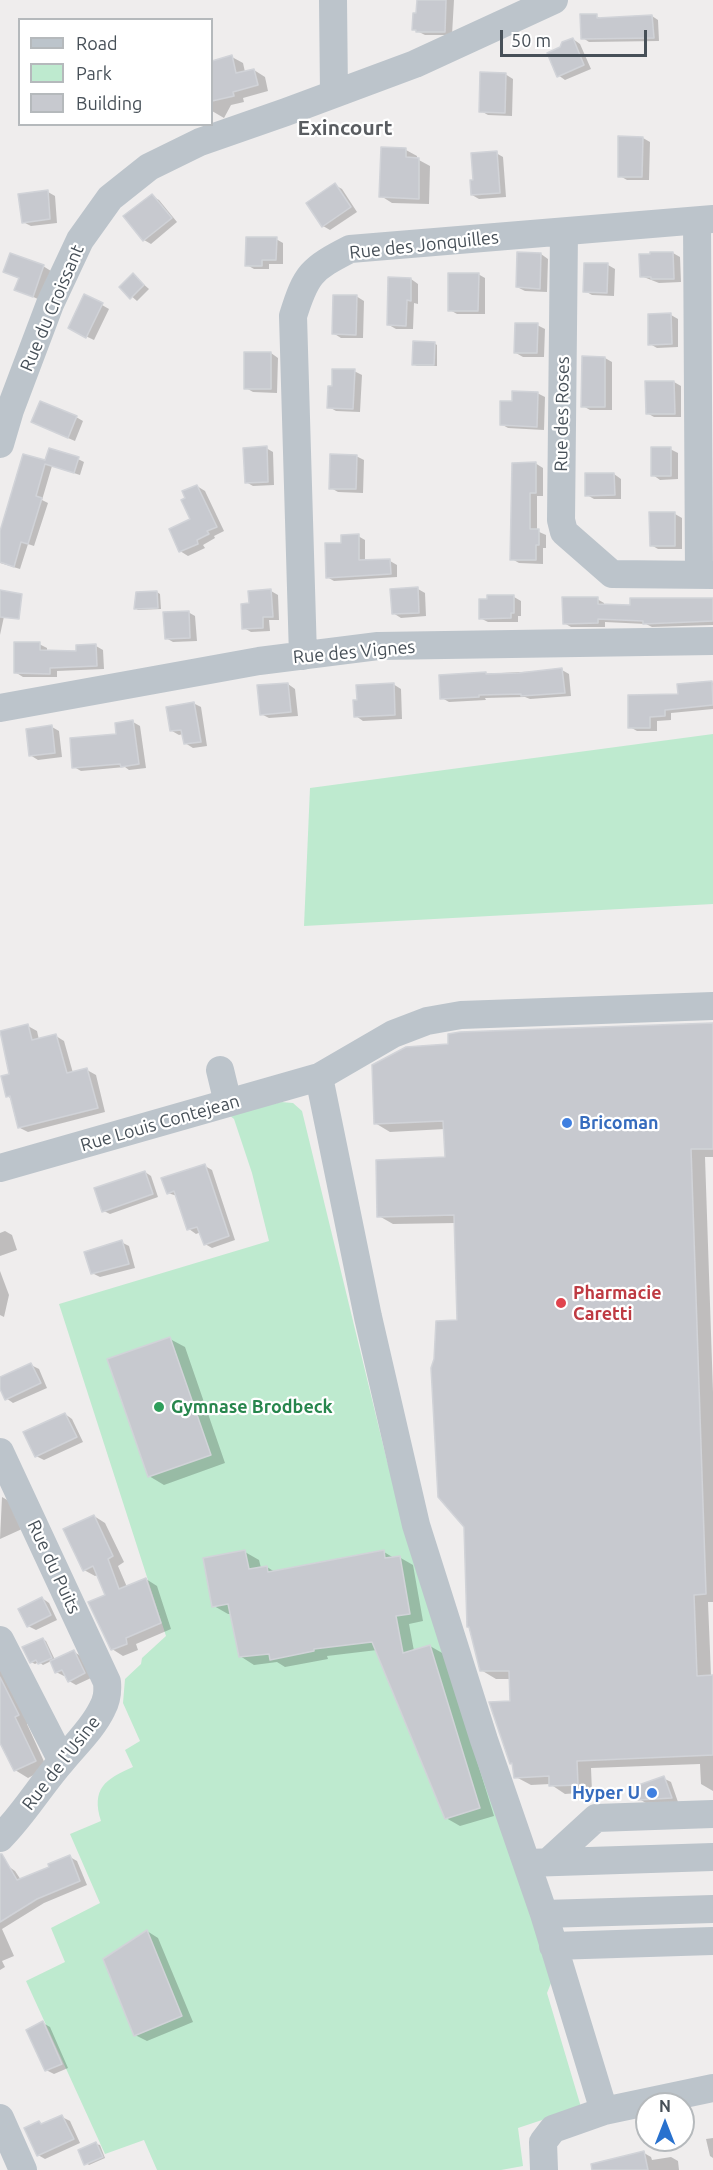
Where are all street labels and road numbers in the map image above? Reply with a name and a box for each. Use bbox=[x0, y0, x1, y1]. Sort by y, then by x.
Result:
street label: Rue des Jonquilles bbox=[348, 226, 500, 264]
street label: Rue du Croissant bbox=[16, 241, 88, 375]
street label: Rue des Roses bbox=[550, 356, 574, 472]
street label: Rue des Vignes bbox=[292, 636, 416, 668]
street label: Rue Louis Contejean bbox=[78, 1090, 242, 1156]
street label: Rue du Puits bbox=[23, 1517, 85, 1617]
street label: Rue de l'Usine bbox=[17, 1711, 105, 1815]

